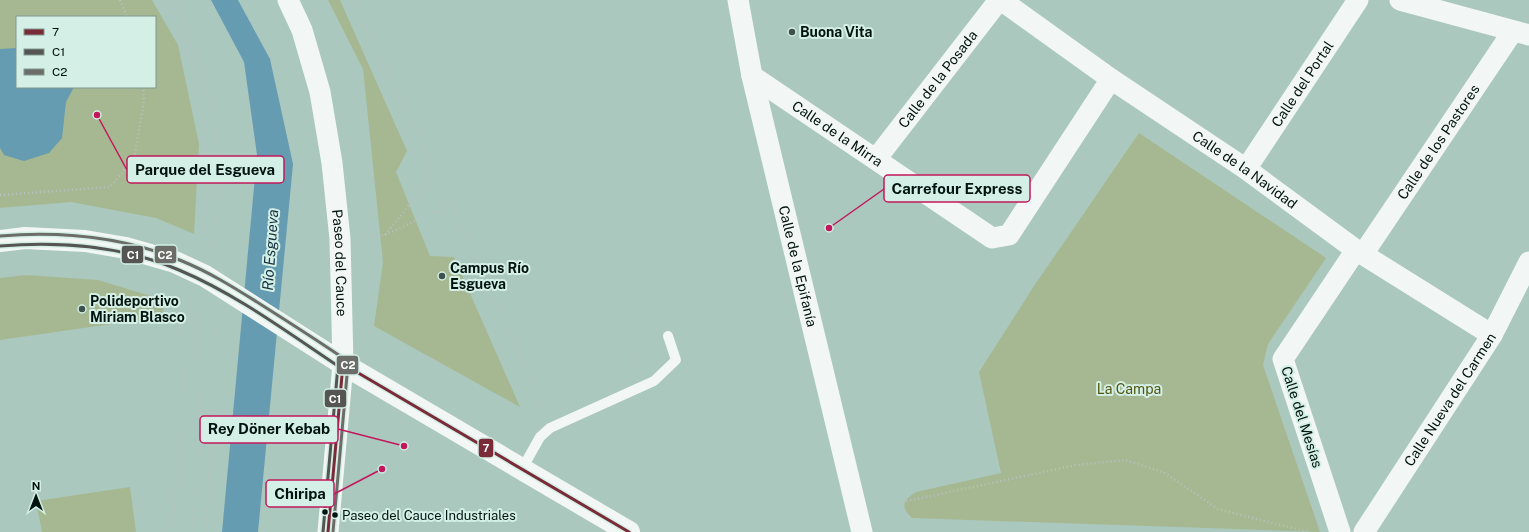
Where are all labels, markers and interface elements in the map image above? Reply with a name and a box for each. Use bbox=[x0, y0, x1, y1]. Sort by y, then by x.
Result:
legend bbox=[16, 16, 156, 88]
place label: Buona Vita bbox=[800, 24, 872, 40]
text: 7 bbox=[52, 25, 59, 39]
marker: Buona Vita bbox=[787, 27, 797, 37]
street label: Calle de la Posada bbox=[895, 27, 980, 131]
street label: Calle del Portal bbox=[1268, 38, 1337, 130]
text: C1 bbox=[52, 45, 65, 59]
text: C2 bbox=[52, 65, 67, 79]
street label: Calle de los Pastores bbox=[1394, 81, 1483, 202]
street label: Calle de la Mirra bbox=[789, 97, 886, 170]
street label: Calle de la Navidad bbox=[1189, 127, 1300, 212]
callout: Parque del Esgueva bbox=[127, 156, 284, 183]
text: Parque del Esgueva bbox=[135, 161, 275, 178]
callout: Carrefour Express bbox=[884, 175, 1030, 202]
text: Carrefour Express bbox=[892, 180, 1022, 197]
street label: Calle de la Epifanía bbox=[776, 204, 820, 328]
water label: Río Esgueva bbox=[259, 209, 281, 291]
street label: Paseo del Cauce bbox=[329, 209, 350, 317]
line badge: C1 bbox=[121, 245, 144, 264]
line badge: C2 bbox=[154, 245, 177, 264]
text: C1 bbox=[127, 249, 139, 261]
text: C2 bbox=[158, 249, 172, 261]
place label: Campus Río Esgueva bbox=[450, 260, 529, 292]
marker: Campus Río Esgueva bbox=[437, 271, 447, 281]
place label: Polideportivo Miriam Blasco bbox=[90, 293, 185, 325]
marker: Polideportivo Miriam Blasco bbox=[77, 304, 87, 314]
street label: Calle Nueva del Carmen bbox=[1401, 330, 1499, 469]
line badge: C2 bbox=[336, 355, 359, 375]
text: C2 bbox=[341, 359, 355, 371]
street label: Calle del Mesías bbox=[1278, 364, 1326, 470]
park label: La Campa bbox=[1097, 381, 1161, 397]
line badge: C1 bbox=[324, 389, 347, 408]
text: C1 bbox=[329, 393, 341, 405]
callout: Rey Döner Kebab bbox=[200, 416, 338, 443]
text: Rey Döner Kebab bbox=[208, 420, 330, 437]
line badge: 7 bbox=[478, 438, 494, 458]
text: 7 bbox=[483, 442, 490, 454]
north arrow bbox=[16, 476, 56, 516]
text: N bbox=[32, 480, 40, 492]
callout: Chiripa bbox=[266, 480, 334, 507]
text: Chiripa bbox=[274, 485, 326, 502]
unlabelled marker bbox=[320, 507, 330, 517]
place label: Paseo del Cauce Industriales bbox=[342, 508, 516, 523]
marker: Paseo del Cauce Industriales bbox=[330, 510, 340, 520]

